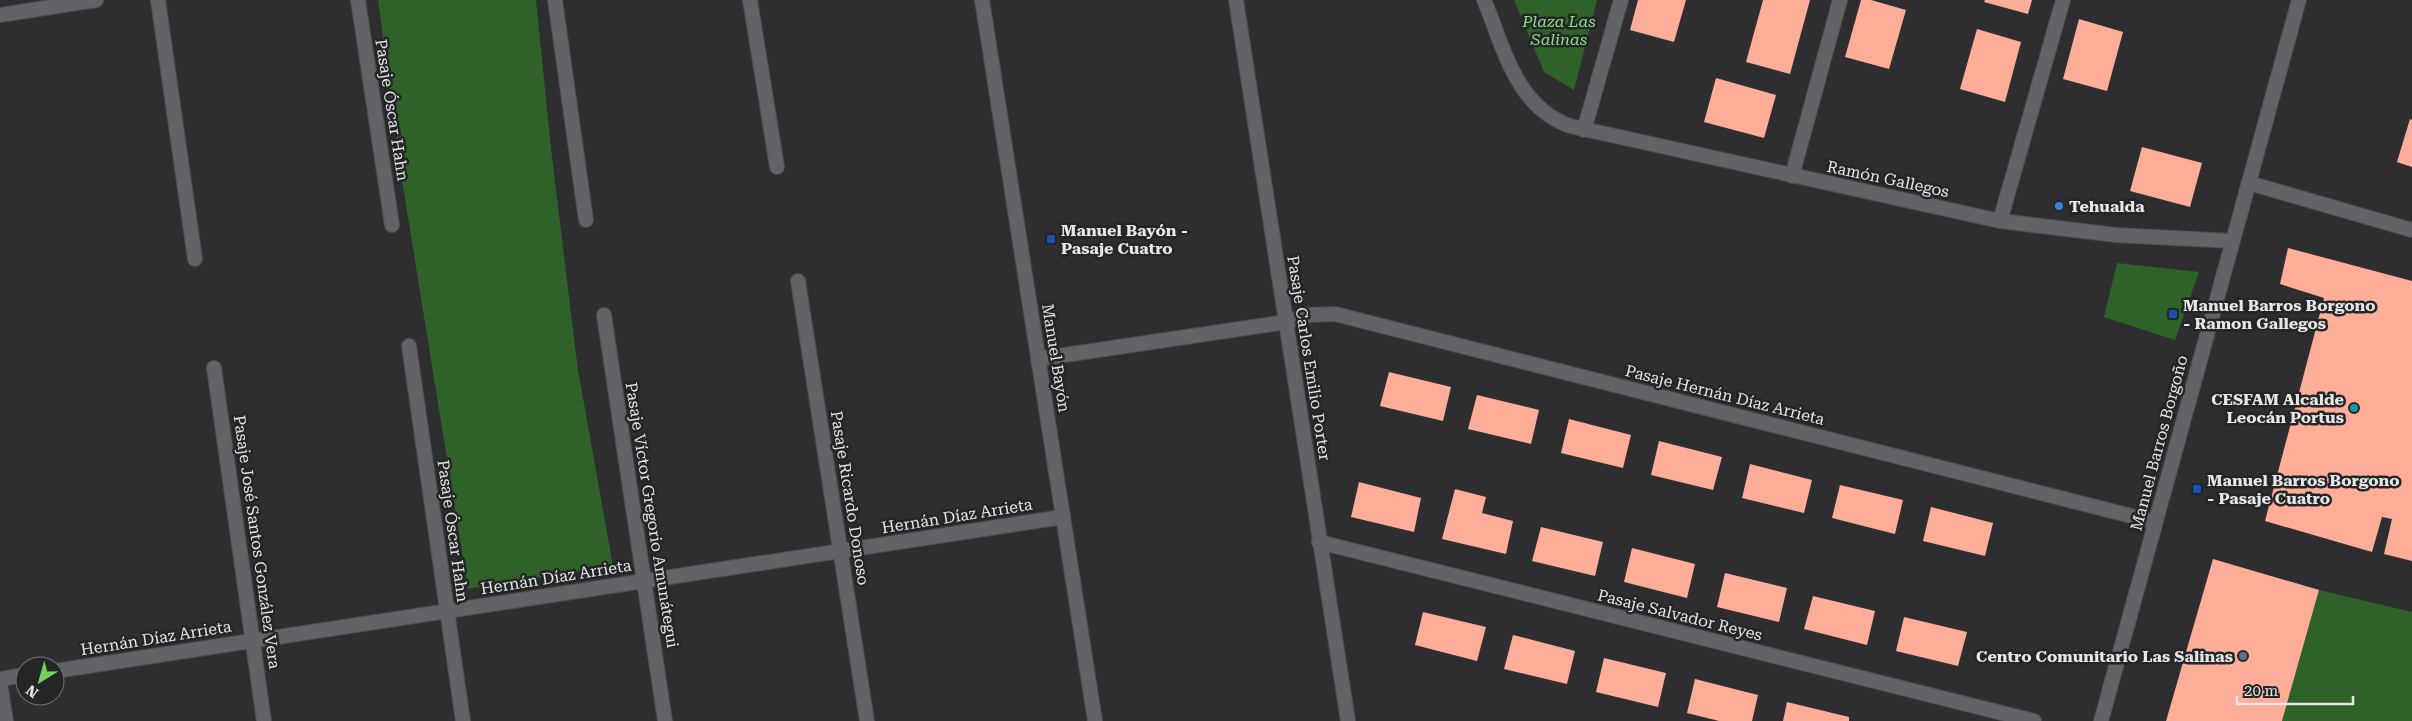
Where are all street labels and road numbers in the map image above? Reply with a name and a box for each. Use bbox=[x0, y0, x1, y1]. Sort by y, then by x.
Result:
street label: Pasaje Óscar Hahn bbox=[371, 38, 413, 182]
street label: Ramón Gallegos bbox=[1825, 157, 1951, 201]
street label: Pasaje Carlos Emilio Porter bbox=[1283, 254, 1335, 462]
street label: Manuel Bayón bbox=[1038, 302, 1074, 414]
street label: Manuel Barros Borgoño bbox=[2126, 353, 2192, 533]
street label: Pasaje Hernán Díaz Arrieta bbox=[1623, 361, 1827, 429]
street label: Pasaje Víctor Gregorio Amunátegui bbox=[622, 381, 682, 649]
street label: Pasaje Ricardo Donoso bbox=[827, 409, 873, 587]
street label: Pasaje José Santos González Vera bbox=[230, 414, 284, 670]
street label: Pasaje Óscar Hahn bbox=[434, 459, 472, 603]
street label: Hernán Díaz Arrieta bbox=[880, 495, 1034, 537]
street label: Hernán Díaz Arrieta bbox=[479, 556, 633, 598]
street label: Pasaje Salvador Reyes bbox=[1596, 585, 1765, 645]
street label: Hernán Díaz Arrieta bbox=[79, 617, 233, 659]

